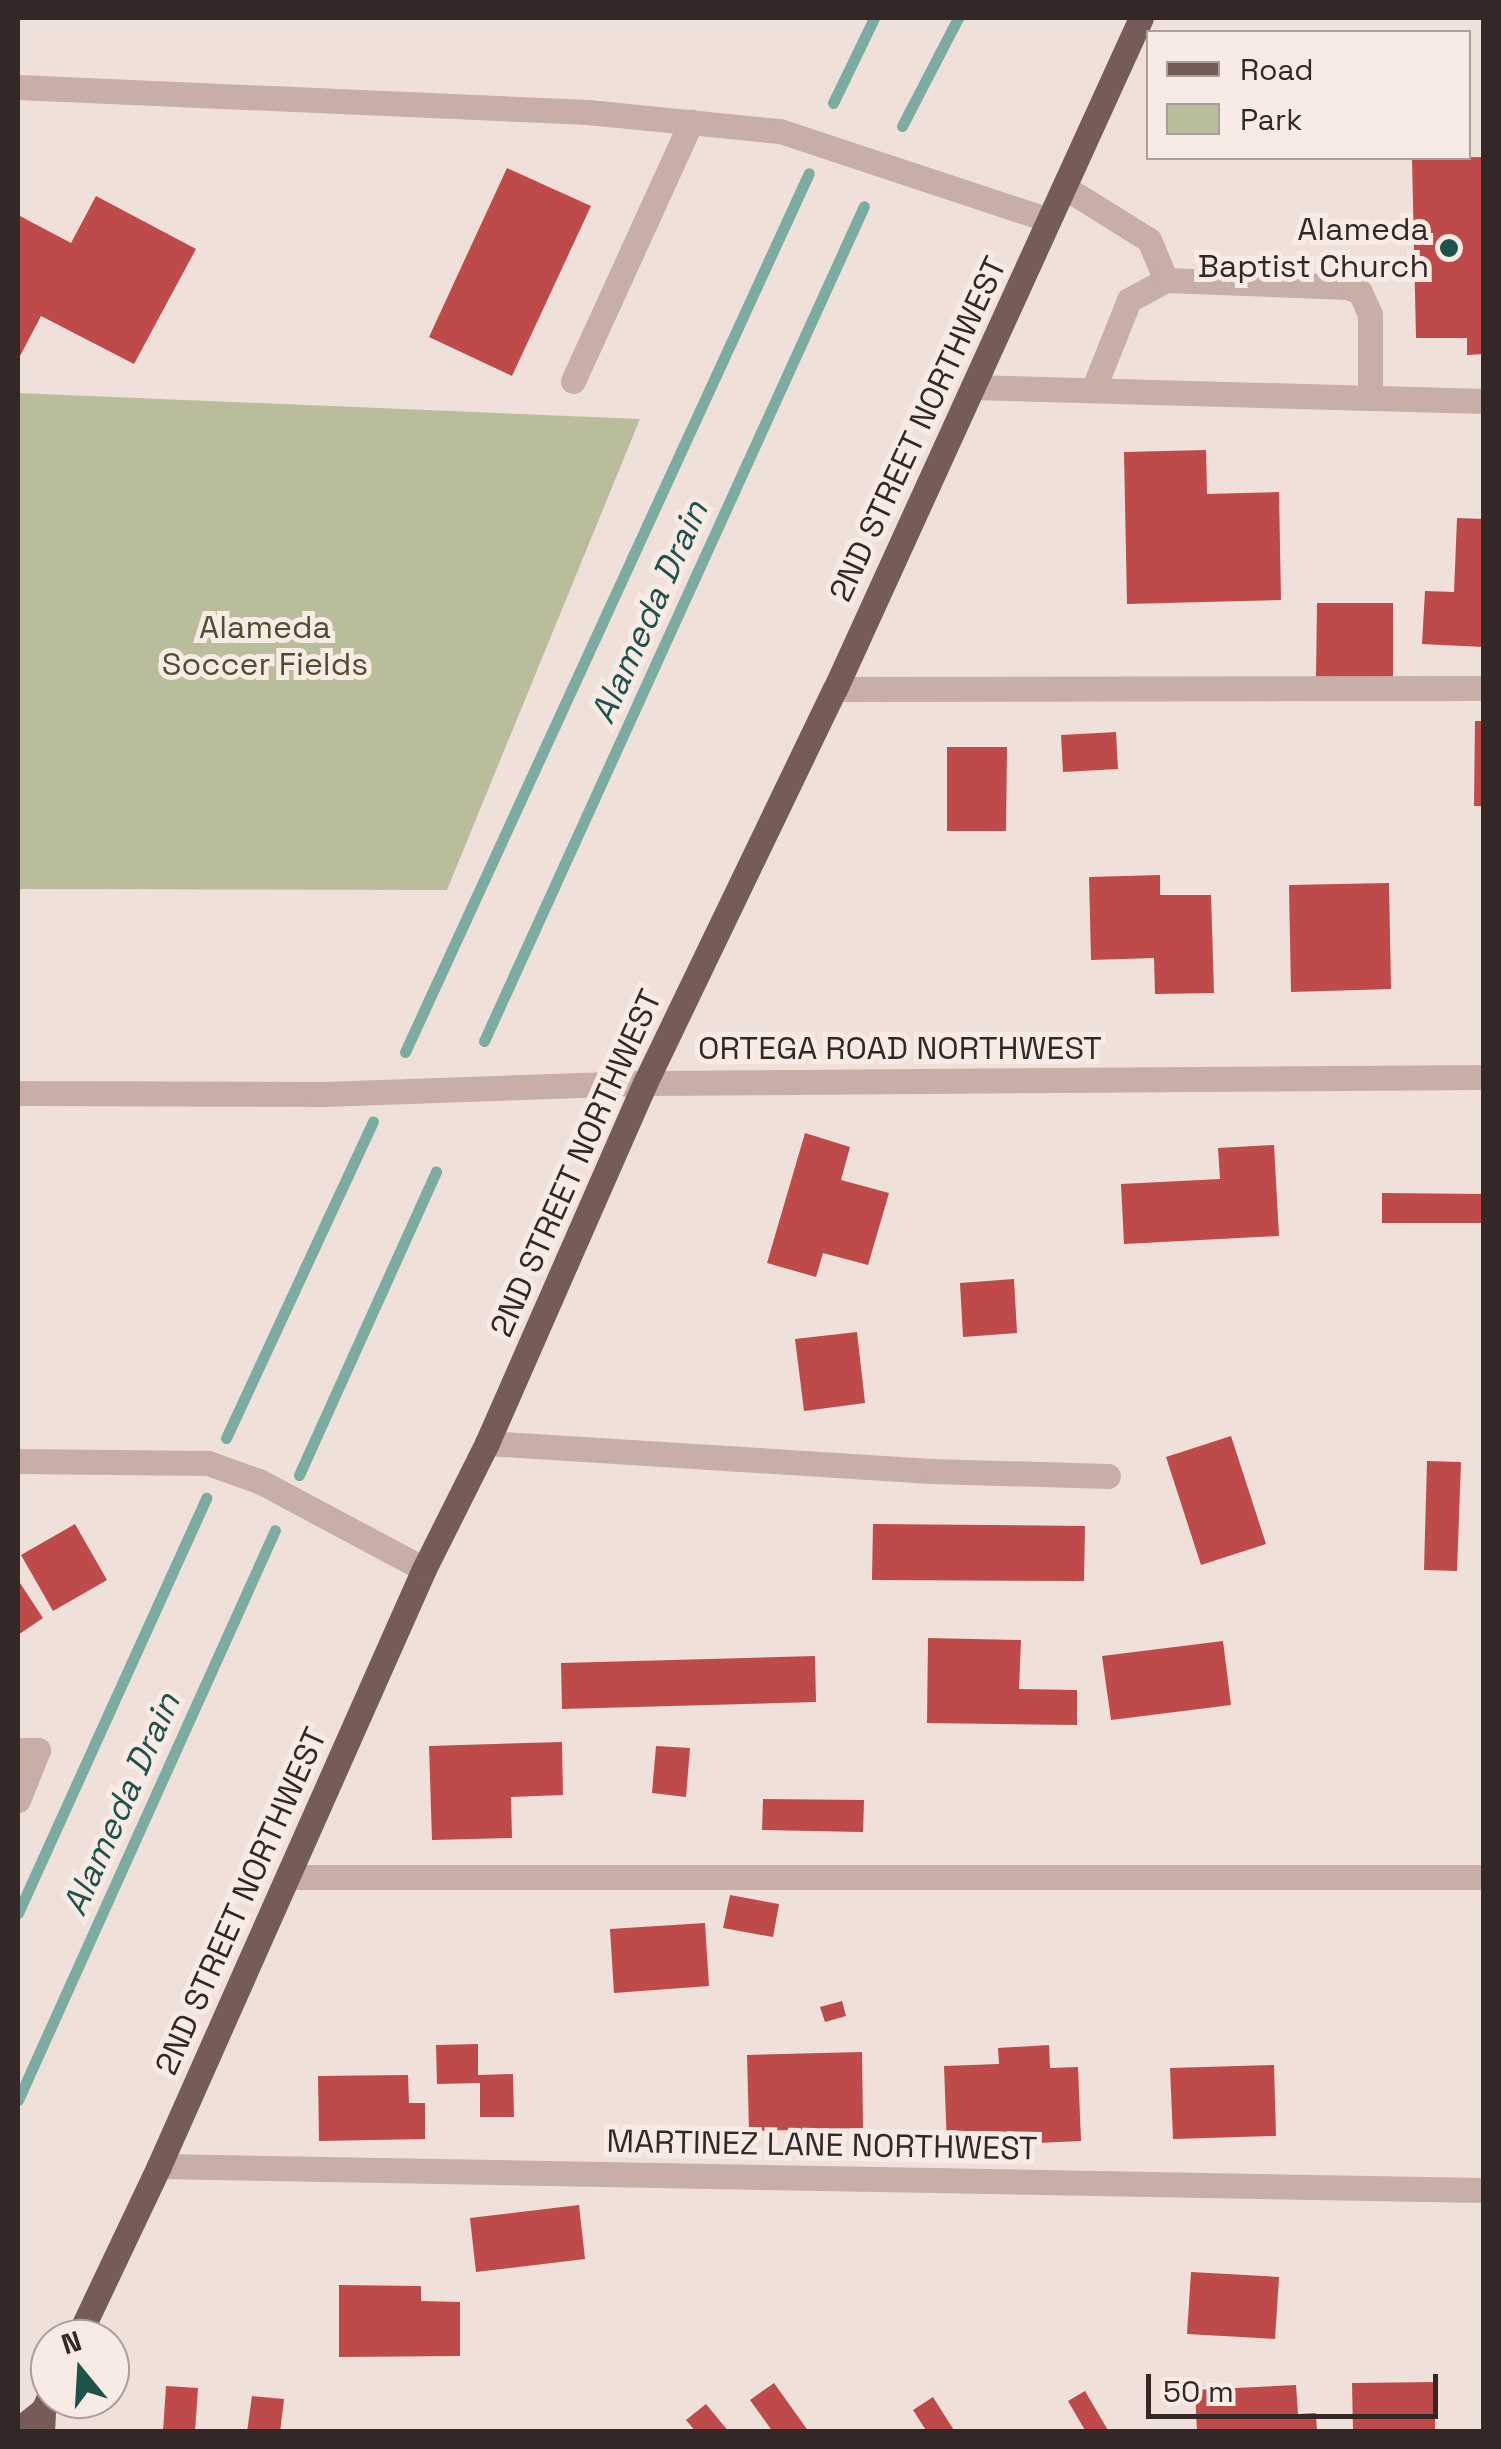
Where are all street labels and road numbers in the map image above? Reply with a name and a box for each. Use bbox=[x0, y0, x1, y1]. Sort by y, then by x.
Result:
street label: 2ND STREET NORTHWEST bbox=[821, 250, 1015, 608]
street label: 2ND STREET NORTHWEST bbox=[482, 983, 670, 1343]
street label: ORTEGA ROAD NORTHWEST bbox=[698, 1029, 1102, 1067]
street label: 2ND STREET NORTHWEST bbox=[147, 1721, 335, 2081]
street label: MARTINEZ LANE NORTHWEST bbox=[606, 2122, 1038, 2168]

